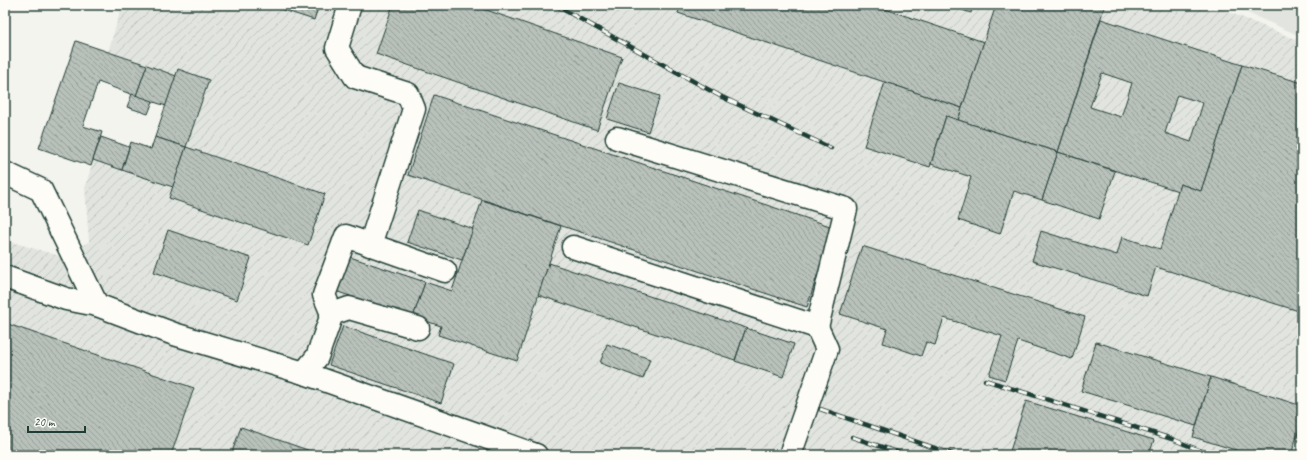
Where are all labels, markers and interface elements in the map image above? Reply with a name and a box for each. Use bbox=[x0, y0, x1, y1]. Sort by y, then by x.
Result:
scale bar bbox=[28, 408, 85, 434]
text: 20 m bbox=[34, 414, 56, 430]

